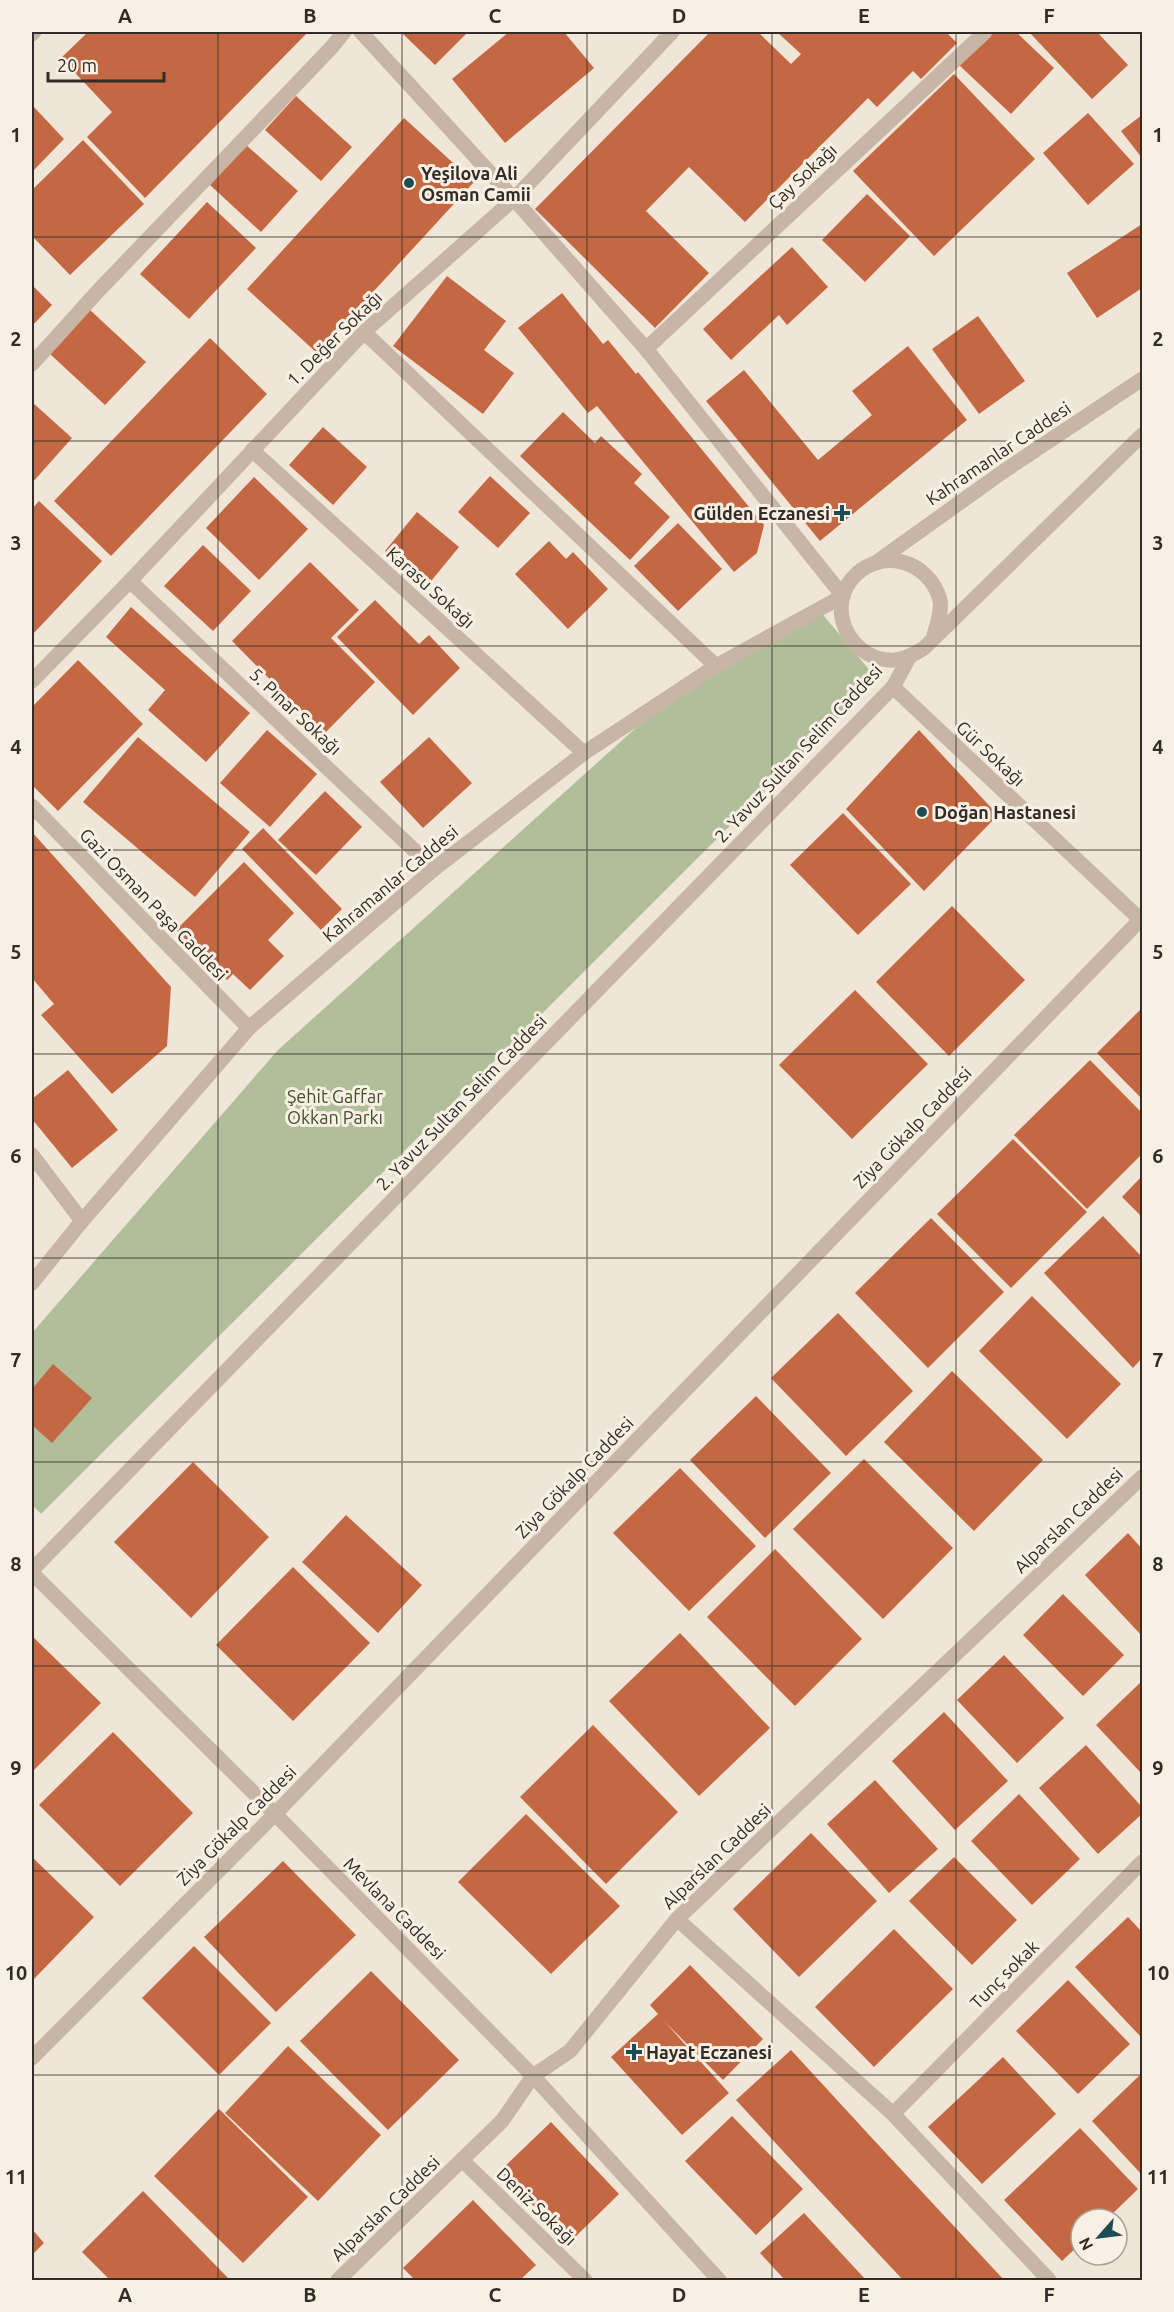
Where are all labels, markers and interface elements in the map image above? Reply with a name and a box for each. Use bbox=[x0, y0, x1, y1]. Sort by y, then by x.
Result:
text: A bbox=[118, 4, 132, 27]
text: B bbox=[303, 4, 317, 27]
text: C bbox=[489, 4, 502, 27]
text: D bbox=[672, 4, 686, 27]
text: E bbox=[858, 4, 870, 27]
text: F bbox=[1043, 4, 1055, 27]
scale bar bbox=[48, 45, 164, 83]
text: 20 m bbox=[57, 55, 97, 75]
text: 1 bbox=[10, 123, 22, 146]
text: 1 bbox=[1152, 123, 1164, 146]
street label: Çay Sokağı bbox=[764, 139, 840, 213]
place label: Yeşilova Ali Osman Camii bbox=[421, 163, 531, 204]
marker: Yeşilova Ali Osman Camii bbox=[402, 176, 416, 190]
street label: 1. Değer Sokağı bbox=[283, 287, 385, 389]
text: 2 bbox=[10, 327, 22, 350]
text: 2 bbox=[1152, 327, 1164, 350]
street label: Kahramanlar Caddesi bbox=[922, 397, 1074, 509]
place label: Gülden Eczanesi bbox=[693, 503, 830, 523]
marker: Gülden Eczanesi bbox=[835, 506, 849, 520]
text: 3 bbox=[10, 531, 22, 554]
text: 3 bbox=[1152, 531, 1164, 554]
street label: Karasu Sokağı bbox=[383, 542, 479, 632]
street label: 2. Yavuz Sultan Selim Caddesi bbox=[710, 660, 886, 846]
street label: 5. Pınar Sokağı bbox=[246, 664, 346, 758]
street label: Gür Sokağı bbox=[953, 716, 1029, 790]
text: 4 bbox=[10, 735, 22, 758]
text: 4 bbox=[1152, 735, 1164, 758]
place label: Doğan Hastanesi bbox=[934, 802, 1076, 822]
marker: Doğan Hastanesi bbox=[915, 805, 929, 819]
street label: Kahramanlar Caddesi bbox=[318, 821, 462, 945]
street label: Gazi Osman Paşa Caddesi bbox=[76, 824, 232, 984]
text: 5 bbox=[10, 940, 22, 963]
text: 5 bbox=[1152, 940, 1164, 963]
street label: 2. Yavuz Sultan Selim Caddesi bbox=[372, 1010, 550, 1194]
street label: Ziya Gökalp Caddesi bbox=[849, 1062, 975, 1192]
park label: Şehit Gaffar Okkan Parkı bbox=[287, 1086, 383, 1127]
text: 6 bbox=[10, 1144, 22, 1167]
text: 6 bbox=[1152, 1144, 1164, 1167]
text: 7 bbox=[10, 1348, 22, 1371]
text: 7 bbox=[1152, 1348, 1164, 1371]
street label: Ziya Gökalp Caddesi bbox=[511, 1412, 637, 1542]
street label: Alparslan Caddesi bbox=[1010, 1463, 1126, 1577]
text: 8 bbox=[10, 1552, 22, 1575]
text: 8 bbox=[1152, 1552, 1164, 1575]
text: 9 bbox=[10, 1756, 22, 1779]
text: 9 bbox=[1152, 1756, 1164, 1779]
street label: Ziya Gökalp Caddesi bbox=[172, 1761, 300, 1889]
street label: Alparslan Caddesi bbox=[658, 1799, 774, 1913]
street label: Mevlana Caddesi bbox=[340, 1853, 450, 1963]
street label: Tunç sokak bbox=[966, 1936, 1042, 2012]
text: 10 bbox=[5, 1961, 27, 1984]
text: 10 bbox=[1147, 1961, 1169, 1984]
place label: Hayat Eczanesi bbox=[646, 2042, 772, 2062]
marker: Hayat Eczanesi bbox=[627, 2045, 641, 2059]
street label: Alparslan Caddesi bbox=[327, 2151, 443, 2265]
street label: Deniz Sokağı bbox=[493, 2163, 581, 2249]
text: 11 bbox=[5, 2165, 27, 2188]
text: 11 bbox=[1147, 2165, 1169, 2188]
north arrow bbox=[1069, 2207, 1129, 2267]
text: N bbox=[1075, 2235, 1097, 2254]
text: A bbox=[118, 2283, 132, 2306]
text: B bbox=[303, 2283, 317, 2306]
text: C bbox=[489, 2283, 502, 2306]
text: D bbox=[672, 2283, 686, 2306]
text: E bbox=[858, 2283, 870, 2306]
text: F bbox=[1043, 2283, 1055, 2306]

